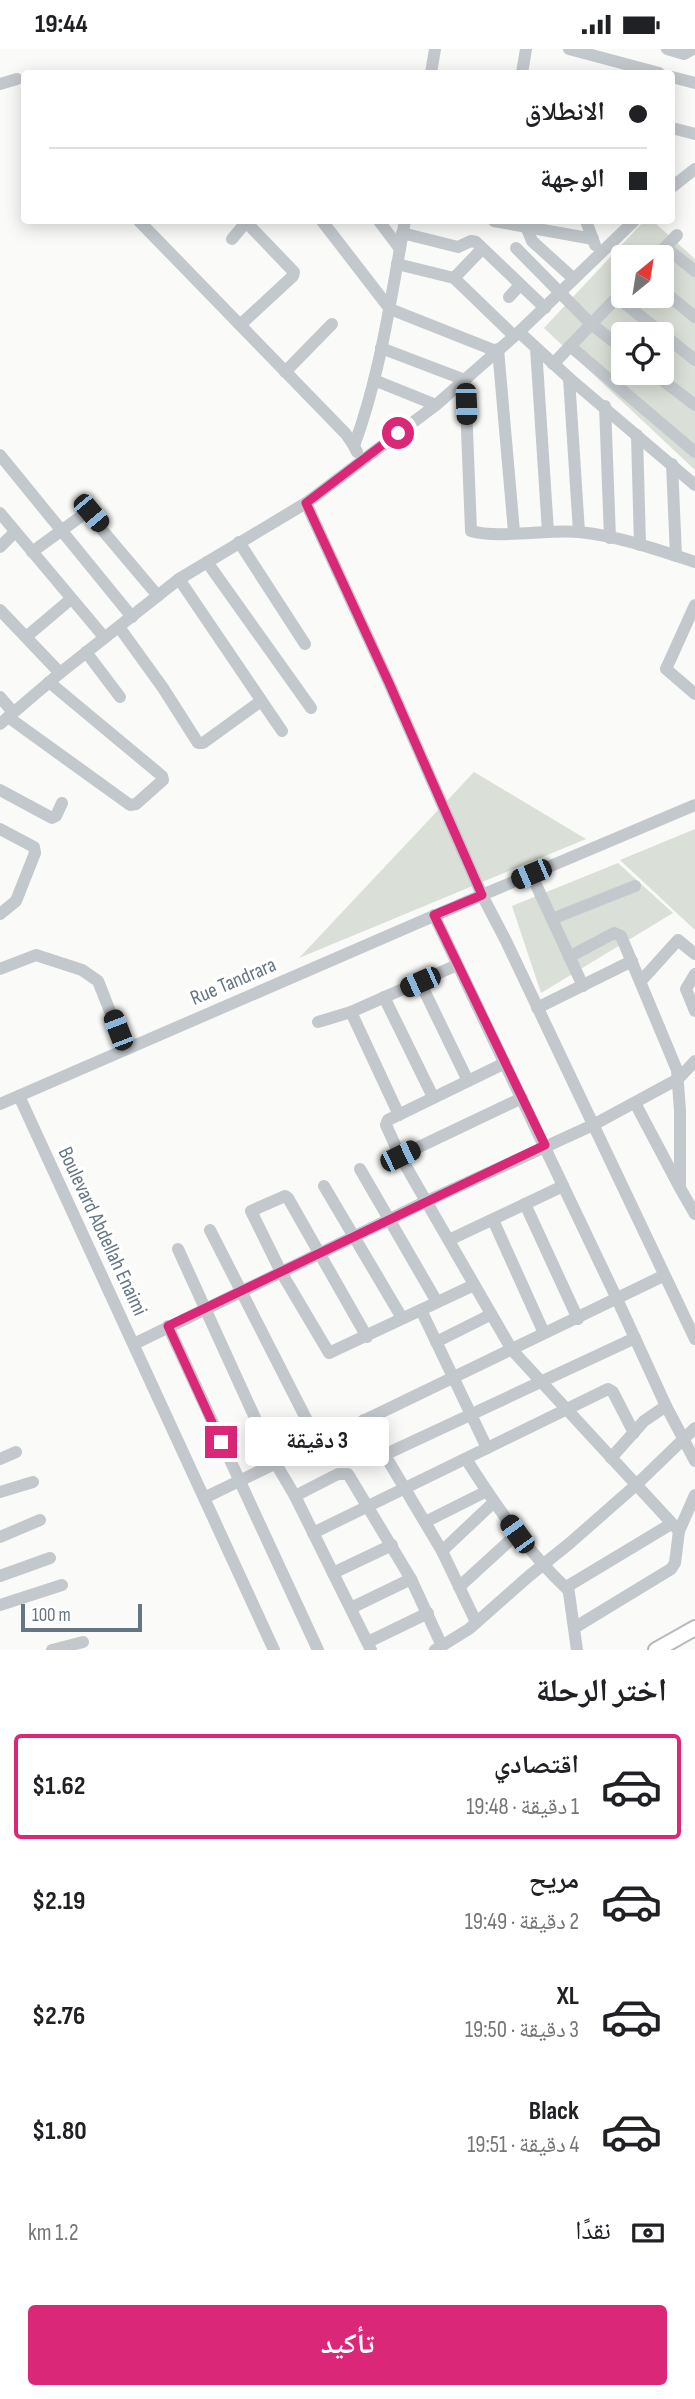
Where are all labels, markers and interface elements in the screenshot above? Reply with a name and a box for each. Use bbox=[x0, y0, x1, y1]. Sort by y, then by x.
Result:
text: 19:44 bbox=[35, 9, 88, 40]
text: الانطلاق bbox=[525, 97, 605, 128]
text: الوجهة bbox=[540, 164, 605, 195]
north arrow bbox=[611, 245, 674, 308]
map controls bbox=[611, 245, 674, 385]
button: locate bbox=[611, 322, 674, 385]
car bbox=[455, 383, 478, 425]
route start bbox=[382, 417, 414, 449]
car bbox=[70, 490, 113, 536]
car bbox=[508, 856, 555, 892]
street label: Rue Tandrara bbox=[187, 952, 280, 1011]
car bbox=[397, 964, 444, 1000]
car bbox=[101, 1007, 136, 1053]
car bbox=[377, 1137, 424, 1175]
street label: Boulevard Abdellah Enaimi bbox=[53, 1143, 153, 1319]
callout: 3 دقيقة bbox=[246, 1417, 389, 1467]
route end bbox=[205, 1426, 237, 1458]
text: 3 دقيقة bbox=[286, 1427, 348, 1455]
car bbox=[497, 1511, 538, 1557]
scale bar bbox=[21, 1601, 142, 1633]
text: 100 m bbox=[32, 1604, 71, 1627]
text: اختر الرحلة bbox=[536, 1672, 667, 1711]
text: اقتصادي bbox=[494, 1750, 579, 1781]
icon: car bbox=[600, 1755, 663, 1818]
text: $1.62 bbox=[32, 1771, 85, 1802]
text: 1 دقيقة · 19:48 bbox=[466, 1793, 579, 1821]
text: مريح bbox=[529, 1865, 579, 1896]
icon: car bbox=[600, 1870, 663, 1933]
text: $2.19 bbox=[32, 1886, 85, 1917]
text: 2 دقيقة · 19:49 bbox=[465, 1908, 579, 1936]
text: XL bbox=[557, 1981, 579, 2012]
icon: car bbox=[600, 1985, 663, 2048]
text: $2.76 bbox=[32, 2001, 85, 2032]
text: 3 دقيقة · 19:50 bbox=[465, 2016, 579, 2044]
text: Black bbox=[529, 2096, 579, 2127]
icon: car bbox=[600, 2100, 663, 2163]
text: $1.80 bbox=[32, 2116, 87, 2147]
text: 4 دقيقة · 19:51 bbox=[467, 2131, 579, 2159]
icon: cash bbox=[629, 2214, 667, 2252]
text: نقدًا bbox=[575, 2216, 611, 2247]
text: 1.2 km bbox=[28, 2219, 79, 2247]
button: تأكيد bbox=[28, 2305, 667, 2385]

